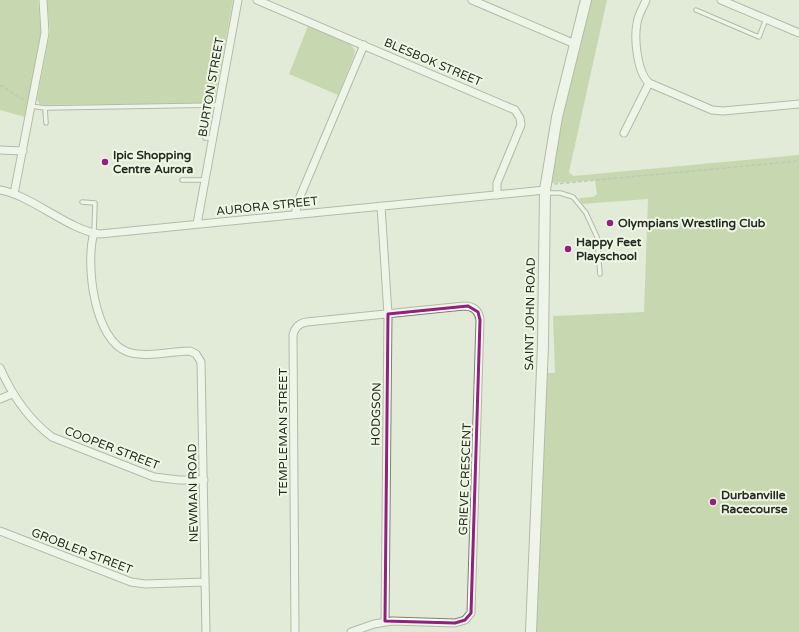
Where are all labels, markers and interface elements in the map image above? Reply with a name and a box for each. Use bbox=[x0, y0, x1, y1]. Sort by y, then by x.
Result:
street label: BURTON STREET bbox=[195, 35, 227, 138]
street label: BLESBOK STREET bbox=[382, 35, 485, 89]
place label: Ipic Shopping Centre Aurora bbox=[113, 148, 193, 176]
marker: Ipic Shopping Centre Aurora bbox=[100, 157, 110, 167]
street label: AURORA STREET bbox=[215, 194, 319, 218]
place label: Olympians Wrestling Club bbox=[618, 216, 766, 231]
marker: Olympians Wrestling Club bbox=[605, 218, 615, 228]
place label: Happy Feet Playschool bbox=[576, 235, 642, 264]
marker: Happy Feet Playschool bbox=[563, 244, 573, 254]
street label: SAINT JOHN ROAD bbox=[522, 257, 538, 371]
street label: TEMPLEMAN STREET bbox=[276, 367, 290, 496]
street label: HODGSON bbox=[368, 382, 384, 446]
street label: GRIEVE CRESCENT bbox=[456, 422, 474, 536]
street label: COOPER STREET bbox=[63, 423, 162, 473]
street label: NEWMAN ROAD bbox=[185, 443, 201, 543]
place label: Durbanville Racecourse bbox=[721, 488, 788, 516]
marker: Durbanville Racecourse bbox=[708, 497, 718, 507]
street label: GROBLER STREET bbox=[29, 525, 135, 577]

